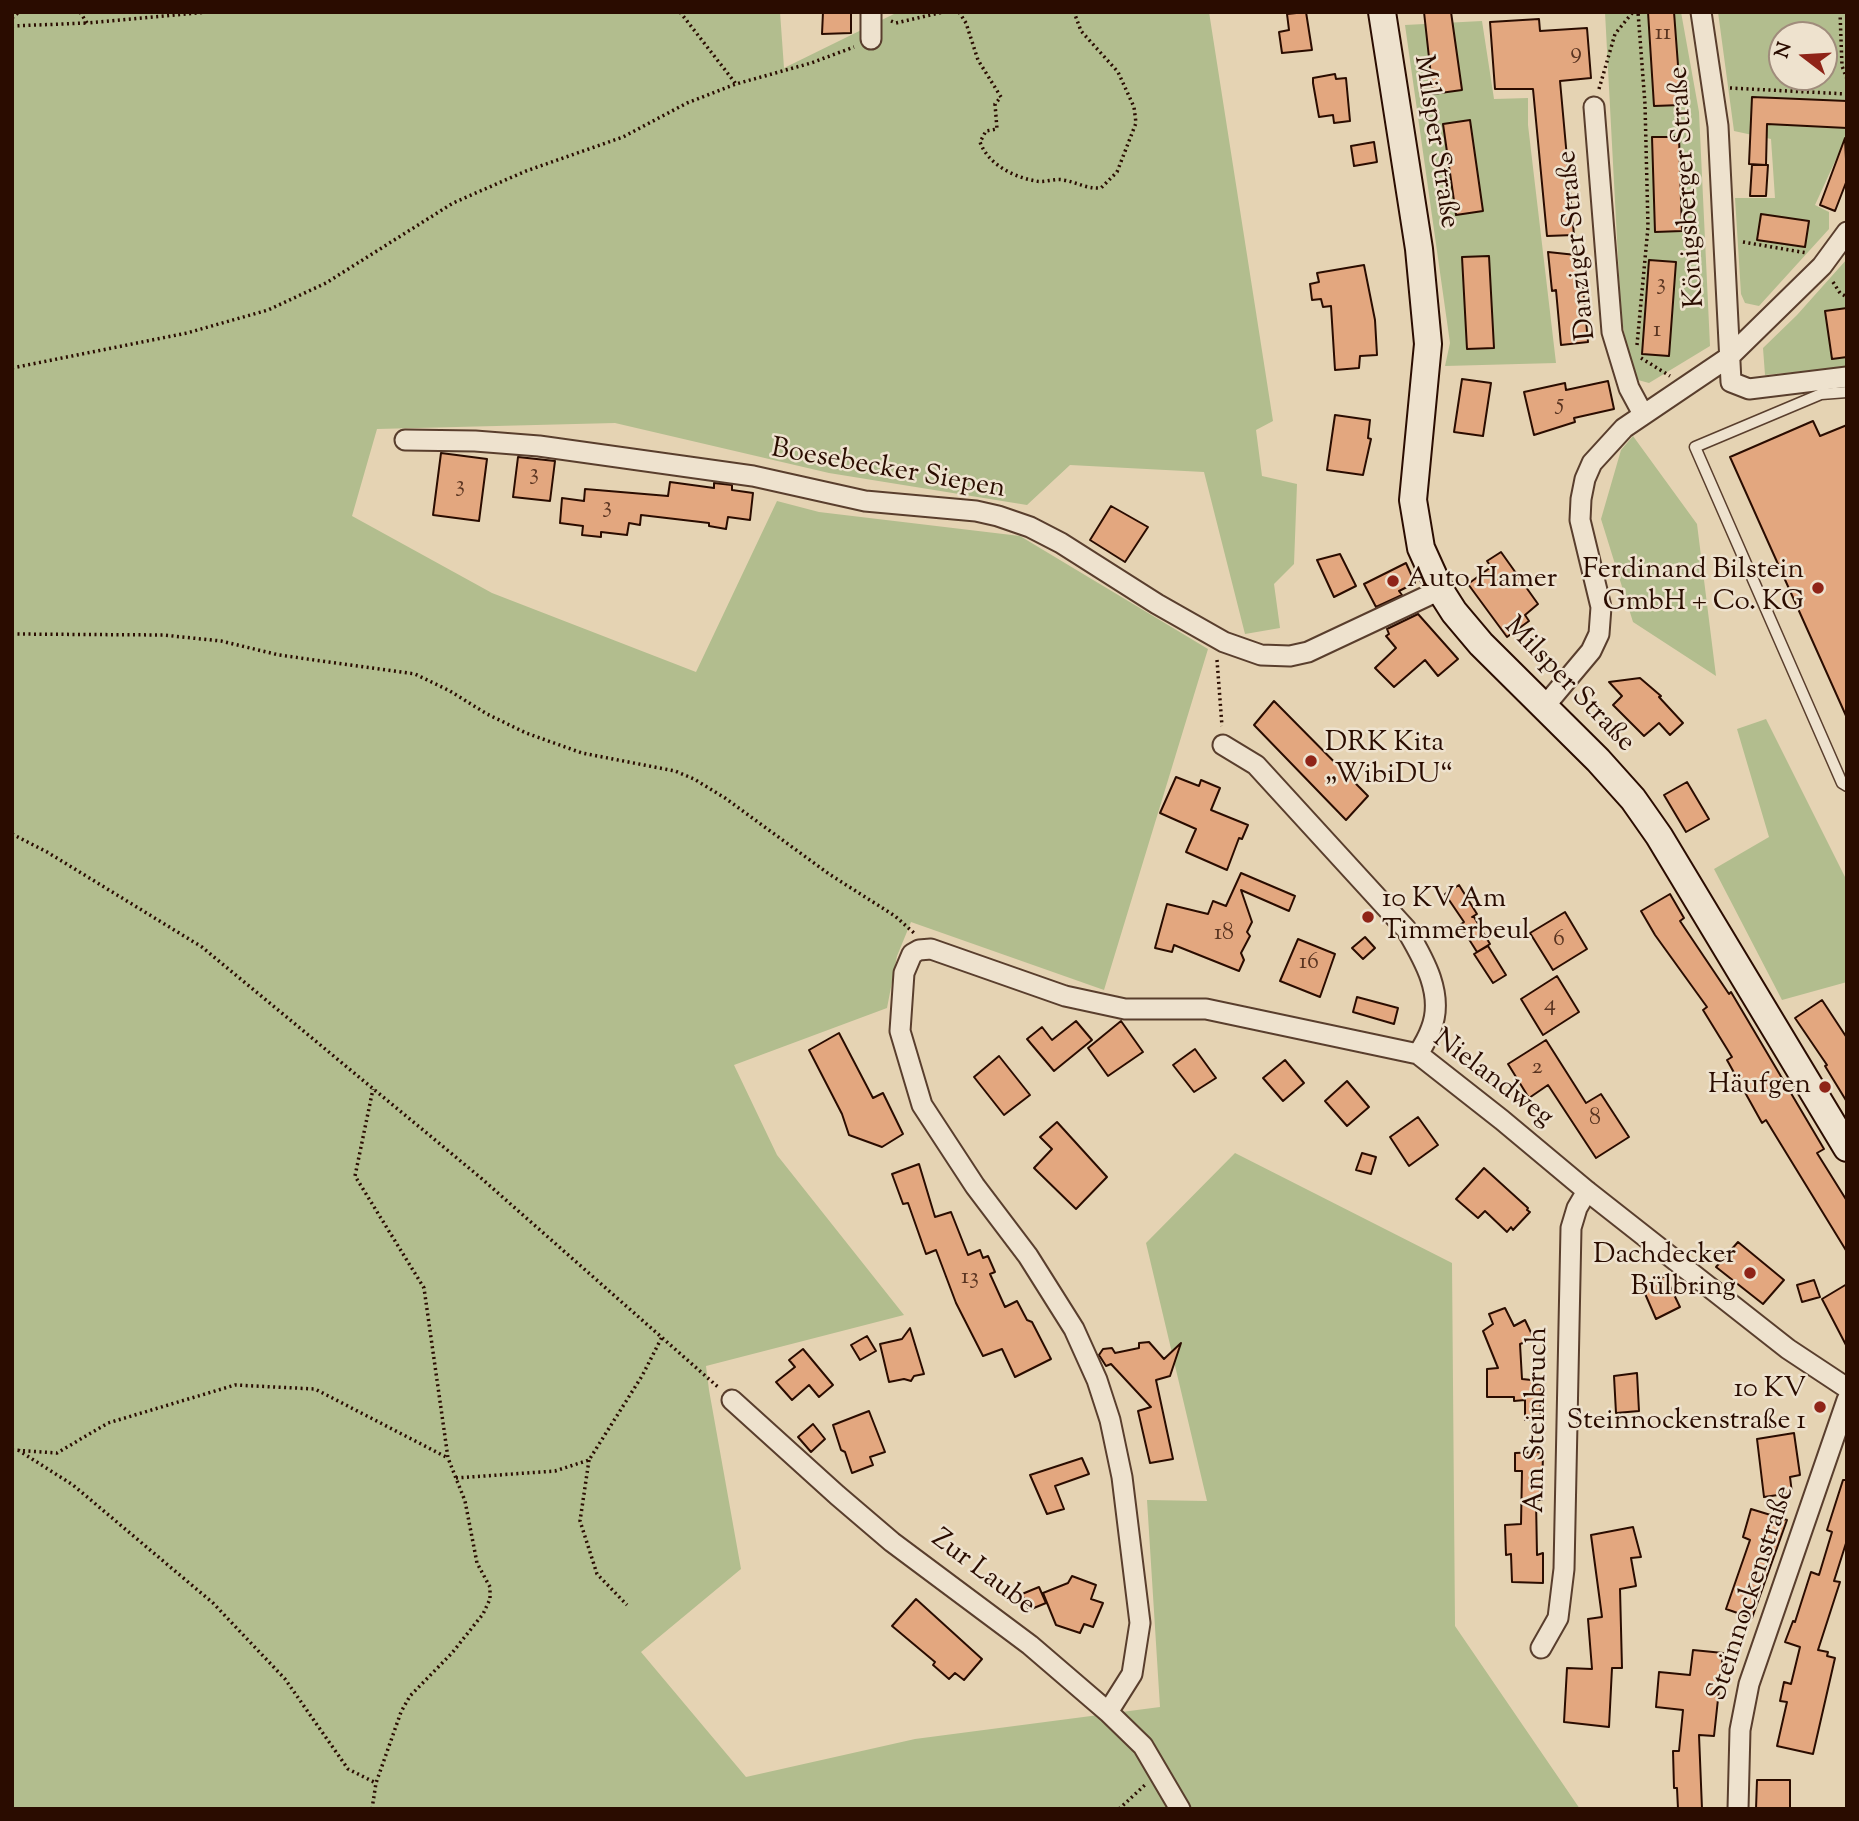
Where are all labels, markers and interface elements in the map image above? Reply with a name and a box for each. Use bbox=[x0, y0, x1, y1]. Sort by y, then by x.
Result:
house number: 11 bbox=[1655, 21, 1671, 49]
north arrow bbox=[1768, 21, 1838, 91]
text: N bbox=[1769, 39, 1799, 62]
house number: 9 bbox=[1570, 40, 1582, 68]
street label: Milsper Straße bbox=[1404, 53, 1464, 231]
street label: Königsberger Straße bbox=[1664, 65, 1714, 309]
street label: Danziger Straße bbox=[1552, 148, 1606, 342]
house number: 3 bbox=[1656, 271, 1666, 299]
house number: 1 bbox=[1653, 318, 1661, 346]
house number: 5 bbox=[1556, 391, 1564, 419]
street label: Boesebecker Siepen bbox=[768, 434, 1008, 508]
house number: 3 bbox=[529, 461, 539, 489]
house number: 3 bbox=[455, 473, 465, 501]
house number: 3 bbox=[602, 494, 612, 522]
place label: Ferdinand Bilstein GmbH + Co. KG bbox=[1583, 555, 1804, 621]
place label: Auto Hamer bbox=[1407, 564, 1557, 598]
marker: Auto Hamer bbox=[1385, 573, 1401, 589]
marker: Ferdinand Bilstein GmbH + Co. KG bbox=[1810, 580, 1826, 596]
street label: Milsper Straße bbox=[1495, 611, 1641, 761]
place label: DRK Kita „WibiDU“ bbox=[1325, 728, 1453, 794]
marker: DRK Kita „WibiDU“ bbox=[1303, 753, 1319, 769]
place label: 10 KV Am Timmerbeul bbox=[1382, 884, 1530, 950]
marker: 10 KV Am Timmerbeul bbox=[1360, 909, 1376, 925]
house number: 18 bbox=[1214, 921, 1234, 949]
house number: 6 bbox=[1553, 927, 1565, 955]
house number: 16 bbox=[1299, 950, 1319, 978]
house number: 4 bbox=[1544, 992, 1556, 1020]
street label: Nielandweg bbox=[1425, 1024, 1559, 1136]
house number: 2 bbox=[1531, 1055, 1543, 1083]
place label: Häufgen bbox=[1708, 1070, 1811, 1104]
marker: Häufgen bbox=[1817, 1079, 1833, 1095]
house number: 8 bbox=[1589, 1106, 1601, 1134]
place label: Dachdecker Bülbring bbox=[1593, 1240, 1736, 1306]
house number: 13 bbox=[961, 1265, 979, 1293]
marker: Dachdecker Bülbring bbox=[1742, 1265, 1758, 1281]
street label: Am Steinbruch bbox=[1521, 1327, 1557, 1513]
place label: 10 KV Steinnockenstraße 1 bbox=[1566, 1374, 1806, 1440]
marker: 10 KV Steinnockenstraße 1 bbox=[1812, 1399, 1828, 1415]
street label: Steinnockenstraße bbox=[1702, 1482, 1804, 1706]
street label: Zur Laube bbox=[923, 1524, 1041, 1624]

